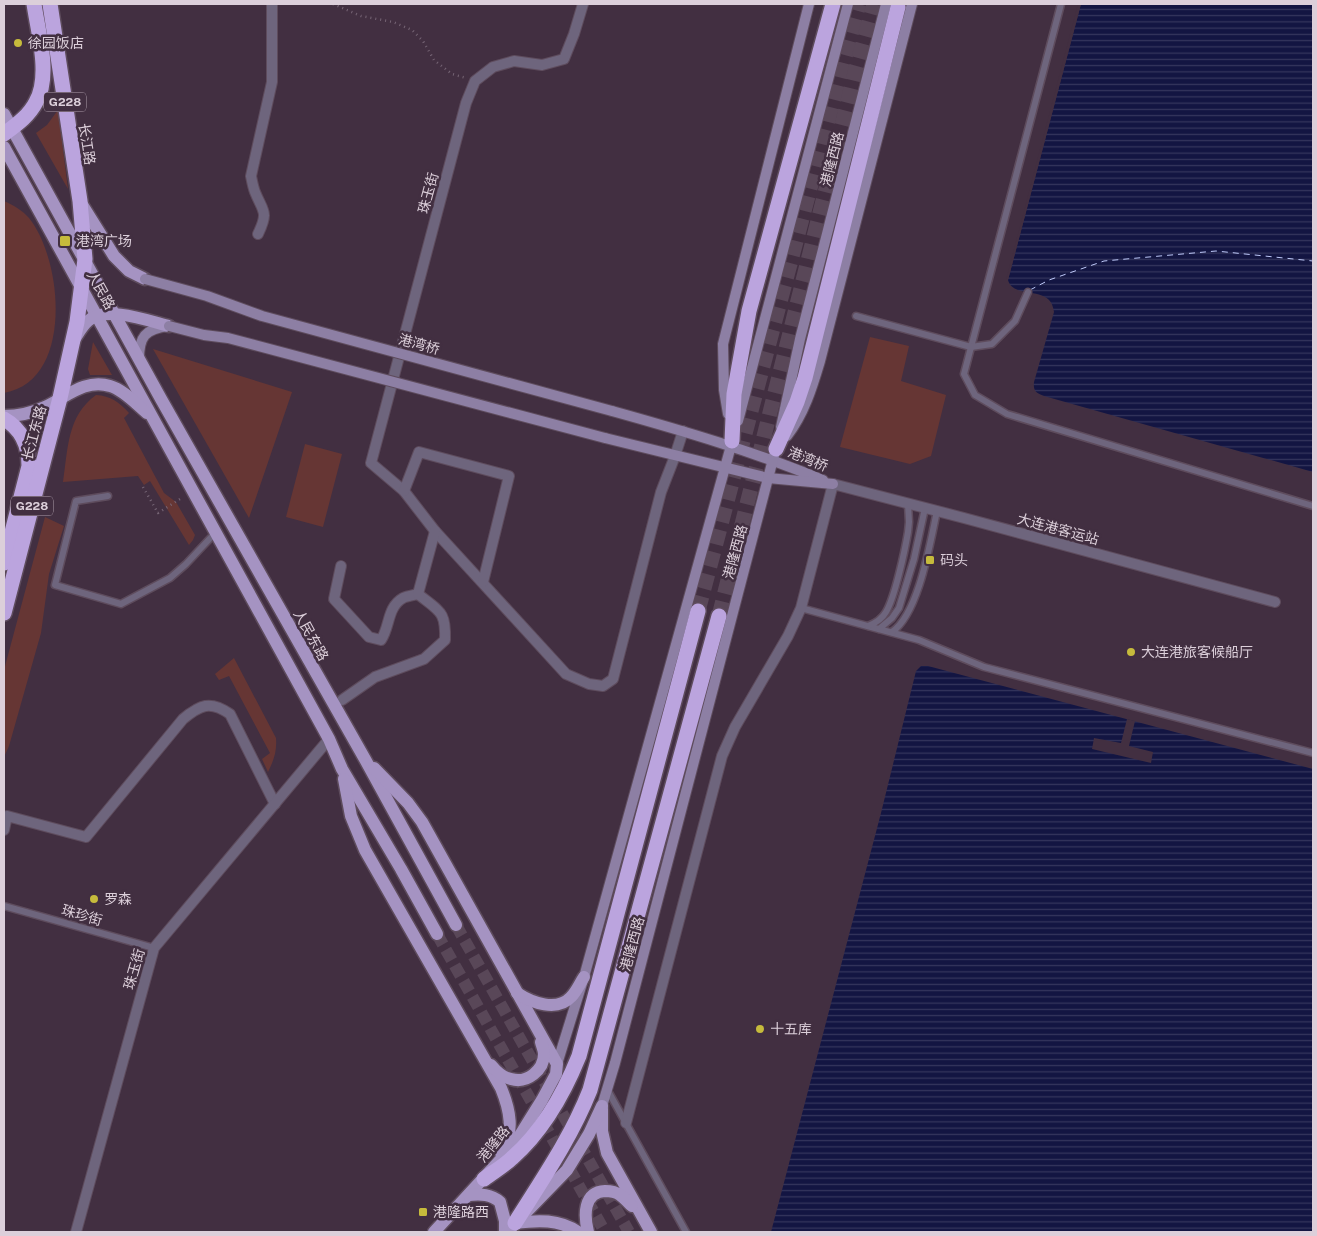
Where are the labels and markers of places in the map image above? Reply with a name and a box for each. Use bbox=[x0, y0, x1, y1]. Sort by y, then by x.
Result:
place label: 徐园饭店 bbox=[28, 35, 84, 51]
marker: 徐园饭店 bbox=[12, 37, 24, 49]
place label: 港湾广场 bbox=[76, 233, 132, 249]
marker: 港湾广场 bbox=[58, 234, 72, 248]
place label: 码头 bbox=[940, 552, 968, 568]
marker: 码头 bbox=[924, 554, 936, 566]
place label: 大连港旅客候船厅 bbox=[1141, 644, 1253, 660]
marker: 大连港旅客候船厅 bbox=[1125, 646, 1137, 658]
place label: 罗森 bbox=[104, 891, 132, 907]
marker: 罗森 bbox=[88, 893, 100, 905]
place label: 十五库 bbox=[770, 1021, 812, 1037]
marker: 十五库 bbox=[754, 1023, 766, 1035]
place label: 港隆路西 bbox=[433, 1204, 489, 1220]
marker: 港隆路西 bbox=[417, 1206, 429, 1218]

